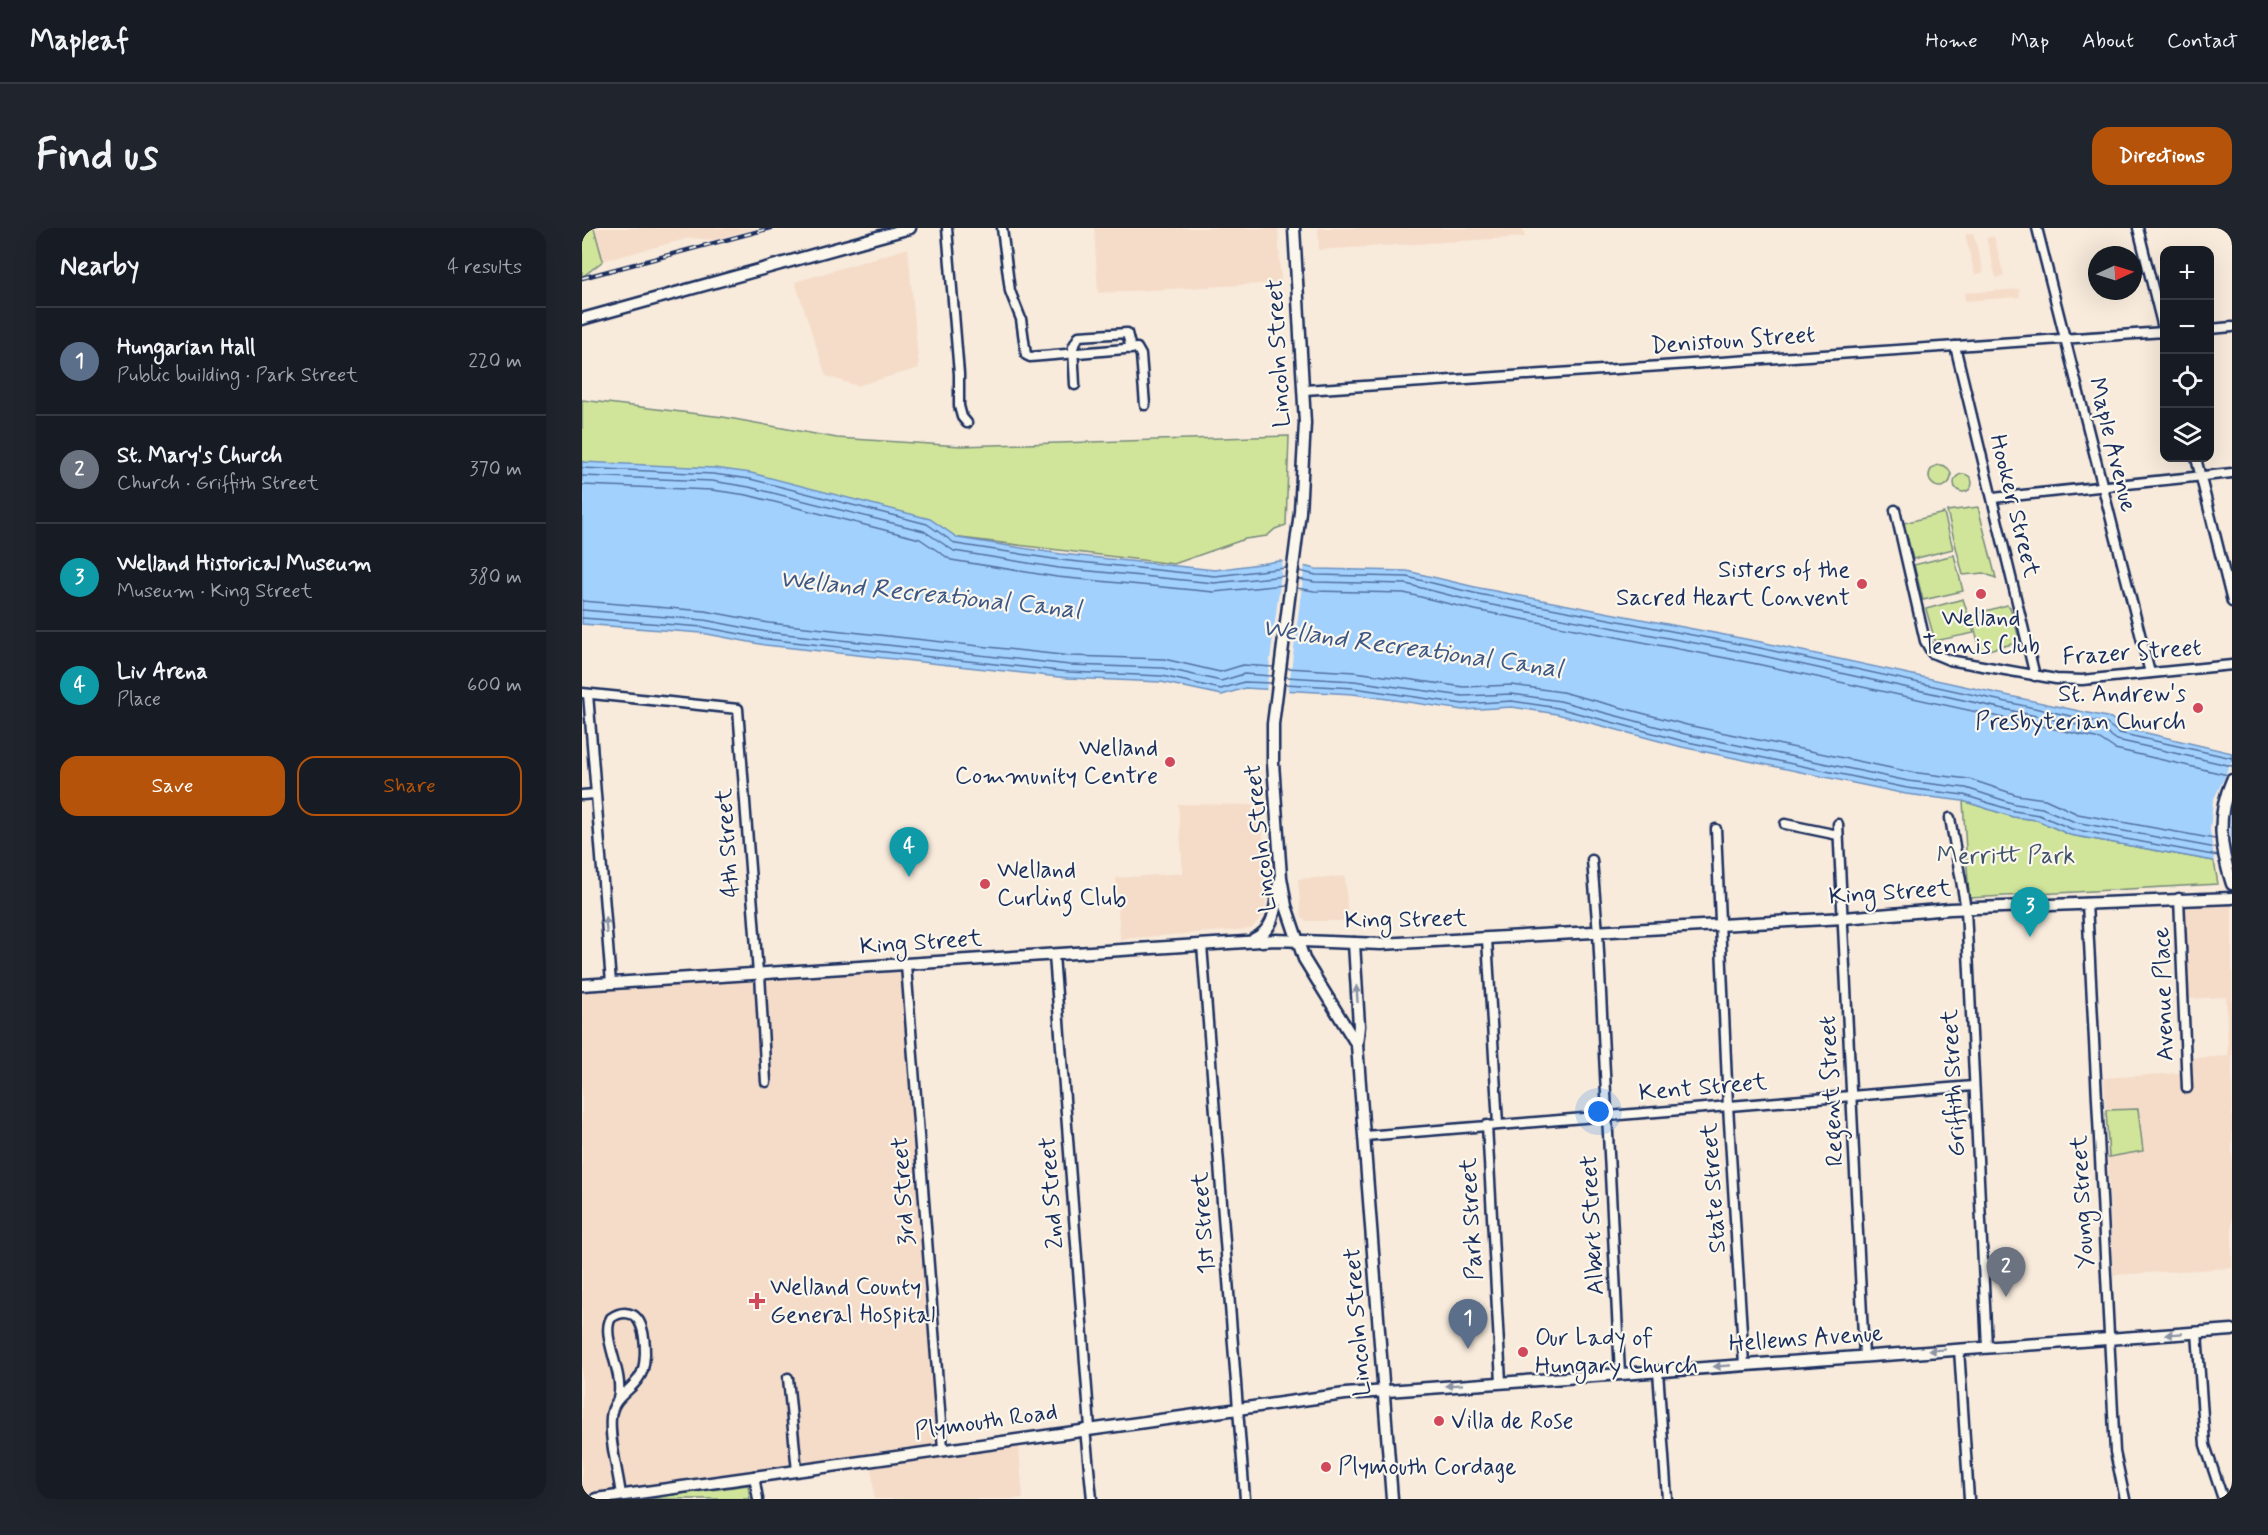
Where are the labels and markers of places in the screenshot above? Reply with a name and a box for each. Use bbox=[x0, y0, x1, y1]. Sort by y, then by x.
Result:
place label: Sisters of the Sacred Heart Convent bbox=[1616, 555, 1850, 614]
marker: Sisters of the Sacred Heart Convent bbox=[1855, 577, 1869, 591]
marker: Welland Tennis Club bbox=[1974, 587, 1988, 601]
place label: Welland Tennis Club bbox=[1922, 603, 2040, 662]
place label: St. Andrew's Presbyterian Church bbox=[1975, 679, 2186, 738]
marker: St. Andrew's Presbyterian Church bbox=[2191, 701, 2205, 715]
place label: Welland Community Centre bbox=[955, 733, 1158, 792]
marker: Welland Community Centre bbox=[1163, 755, 1177, 769]
pin: 4 bbox=[890, 828, 928, 877]
place label: Welland Curling Club bbox=[997, 855, 1126, 917]
marker: Welland Curling Club bbox=[978, 877, 992, 891]
pin: 3 bbox=[2010, 888, 2050, 937]
pin: 2 bbox=[1986, 1248, 2026, 1297]
place label: Welland County General Hospital bbox=[770, 1272, 935, 1331]
marker: Welland County General Hospital bbox=[748, 1292, 766, 1310]
pin: 1 bbox=[1448, 1300, 1488, 1349]
place label: Our Lady of Hungary Church bbox=[1535, 1323, 1698, 1384]
marker: Our Lady of Hungary Church bbox=[1516, 1345, 1530, 1359]
place label: Villa de Rose bbox=[1451, 1406, 1574, 1437]
marker: Villa de Rose bbox=[1432, 1414, 1446, 1428]
place label: Plymouth Cordage bbox=[1338, 1452, 1516, 1483]
marker: Plymouth Cordage bbox=[1319, 1460, 1333, 1474]

